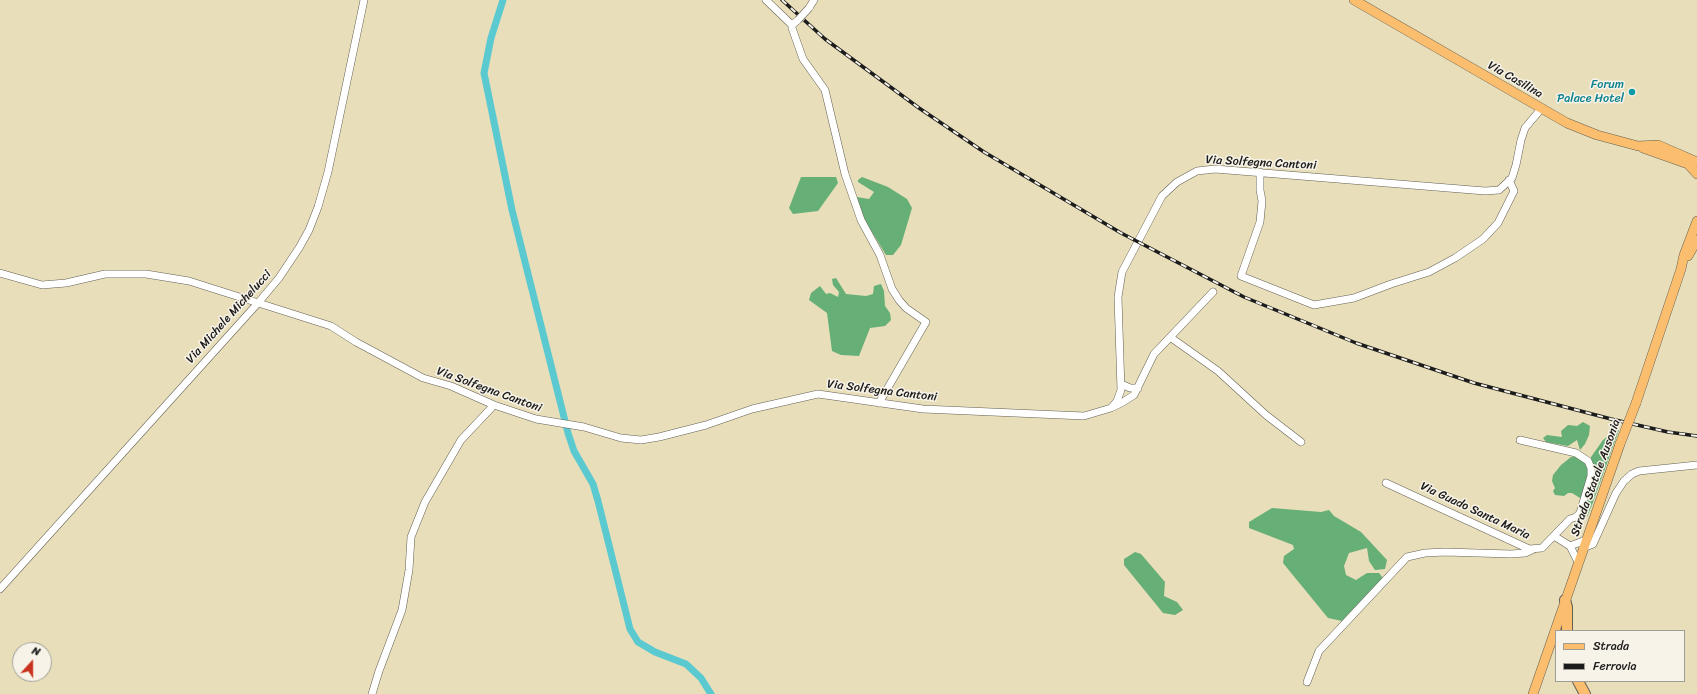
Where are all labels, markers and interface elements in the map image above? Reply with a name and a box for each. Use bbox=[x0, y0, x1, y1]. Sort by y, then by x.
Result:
street label: Via Casilina bbox=[1485, 58, 1545, 102]
place label: Forum Palace Hotel bbox=[1557, 78, 1624, 106]
marker: Forum Palace Hotel bbox=[1627, 87, 1637, 97]
street label: Via Solfegna Cantoni bbox=[1205, 153, 1317, 173]
street label: Via Michele Michelucci bbox=[183, 268, 275, 366]
street label: Via Solfegna Cantoni bbox=[434, 364, 544, 416]
street label: Via Solfegna Cantoni bbox=[826, 377, 938, 405]
street label: Strada Statale Ausonia bbox=[1568, 418, 1624, 538]
street label: Via Guado Santa Maria bbox=[1418, 479, 1532, 543]
legend bbox=[1555, 630, 1685, 682]
text: Strada bbox=[1593, 635, 1629, 657]
text: N bbox=[29, 641, 43, 661]
north arrow bbox=[12, 642, 52, 682]
text: Ferrovia bbox=[1593, 655, 1637, 677]

